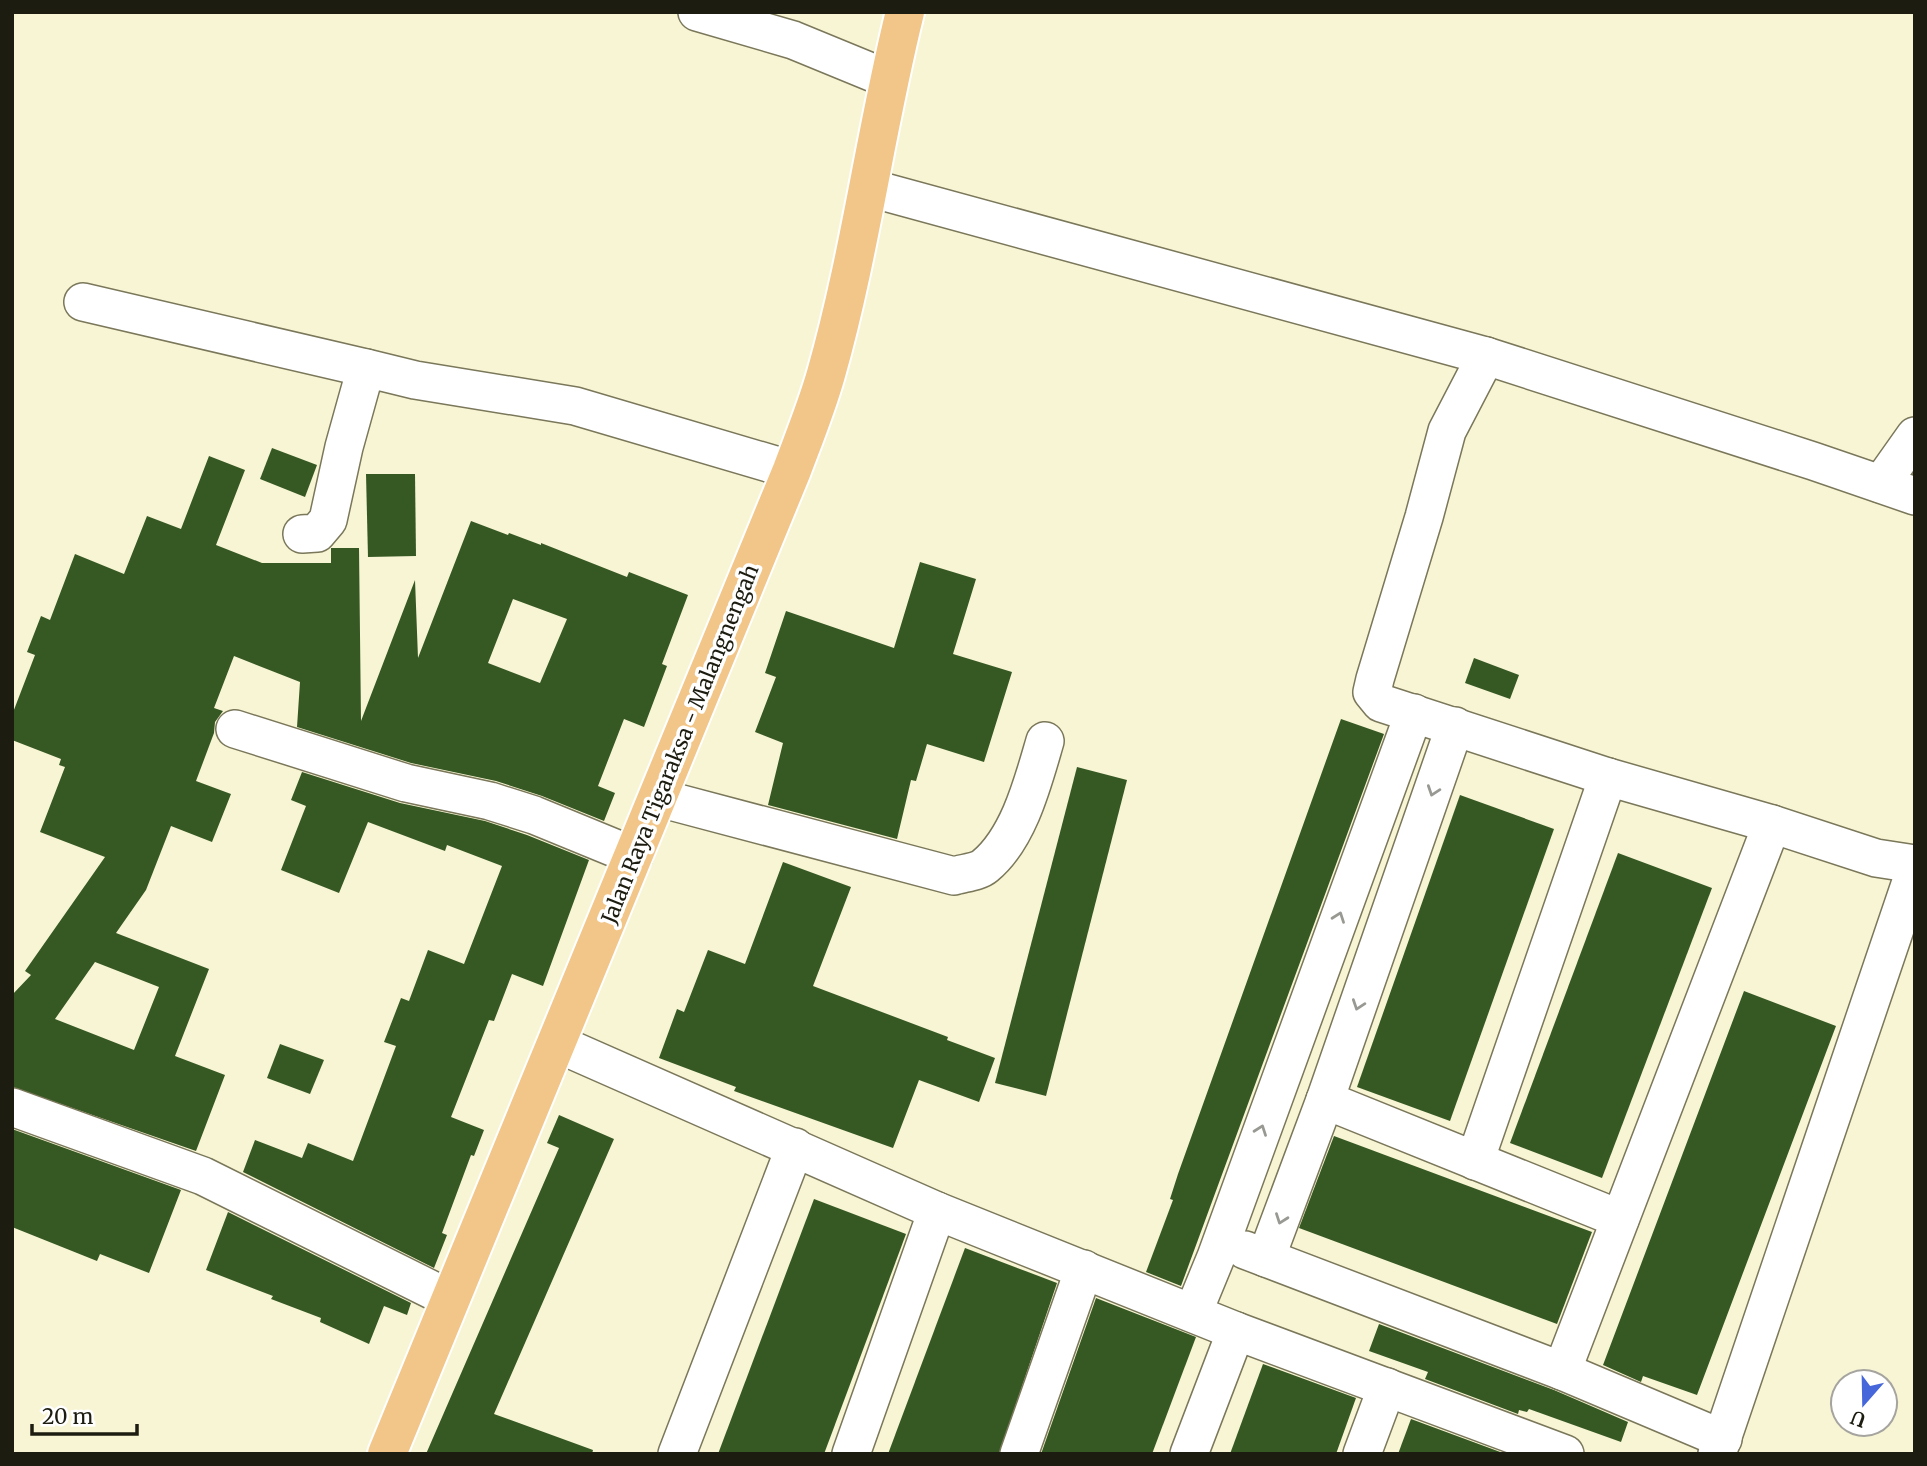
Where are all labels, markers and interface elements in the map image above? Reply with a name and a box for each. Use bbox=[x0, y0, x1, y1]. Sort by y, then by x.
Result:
street label: Jalan Raya Tigaraksa - Malangnengah bbox=[595, 560, 765, 929]
one-way arrow bbox=[1427, 784, 1441, 796]
one-way arrow bbox=[1331, 911, 1345, 923]
one-way arrow bbox=[1352, 999, 1366, 1011]
one-way arrow bbox=[1253, 1125, 1267, 1137]
one-way arrow bbox=[1275, 1213, 1289, 1225]
north arrow bbox=[1829, 1368, 1899, 1438]
scale bar bbox=[32, 1392, 136, 1436]
text: 20 m bbox=[42, 1403, 94, 1430]
text: U bbox=[1847, 1405, 1869, 1433]

